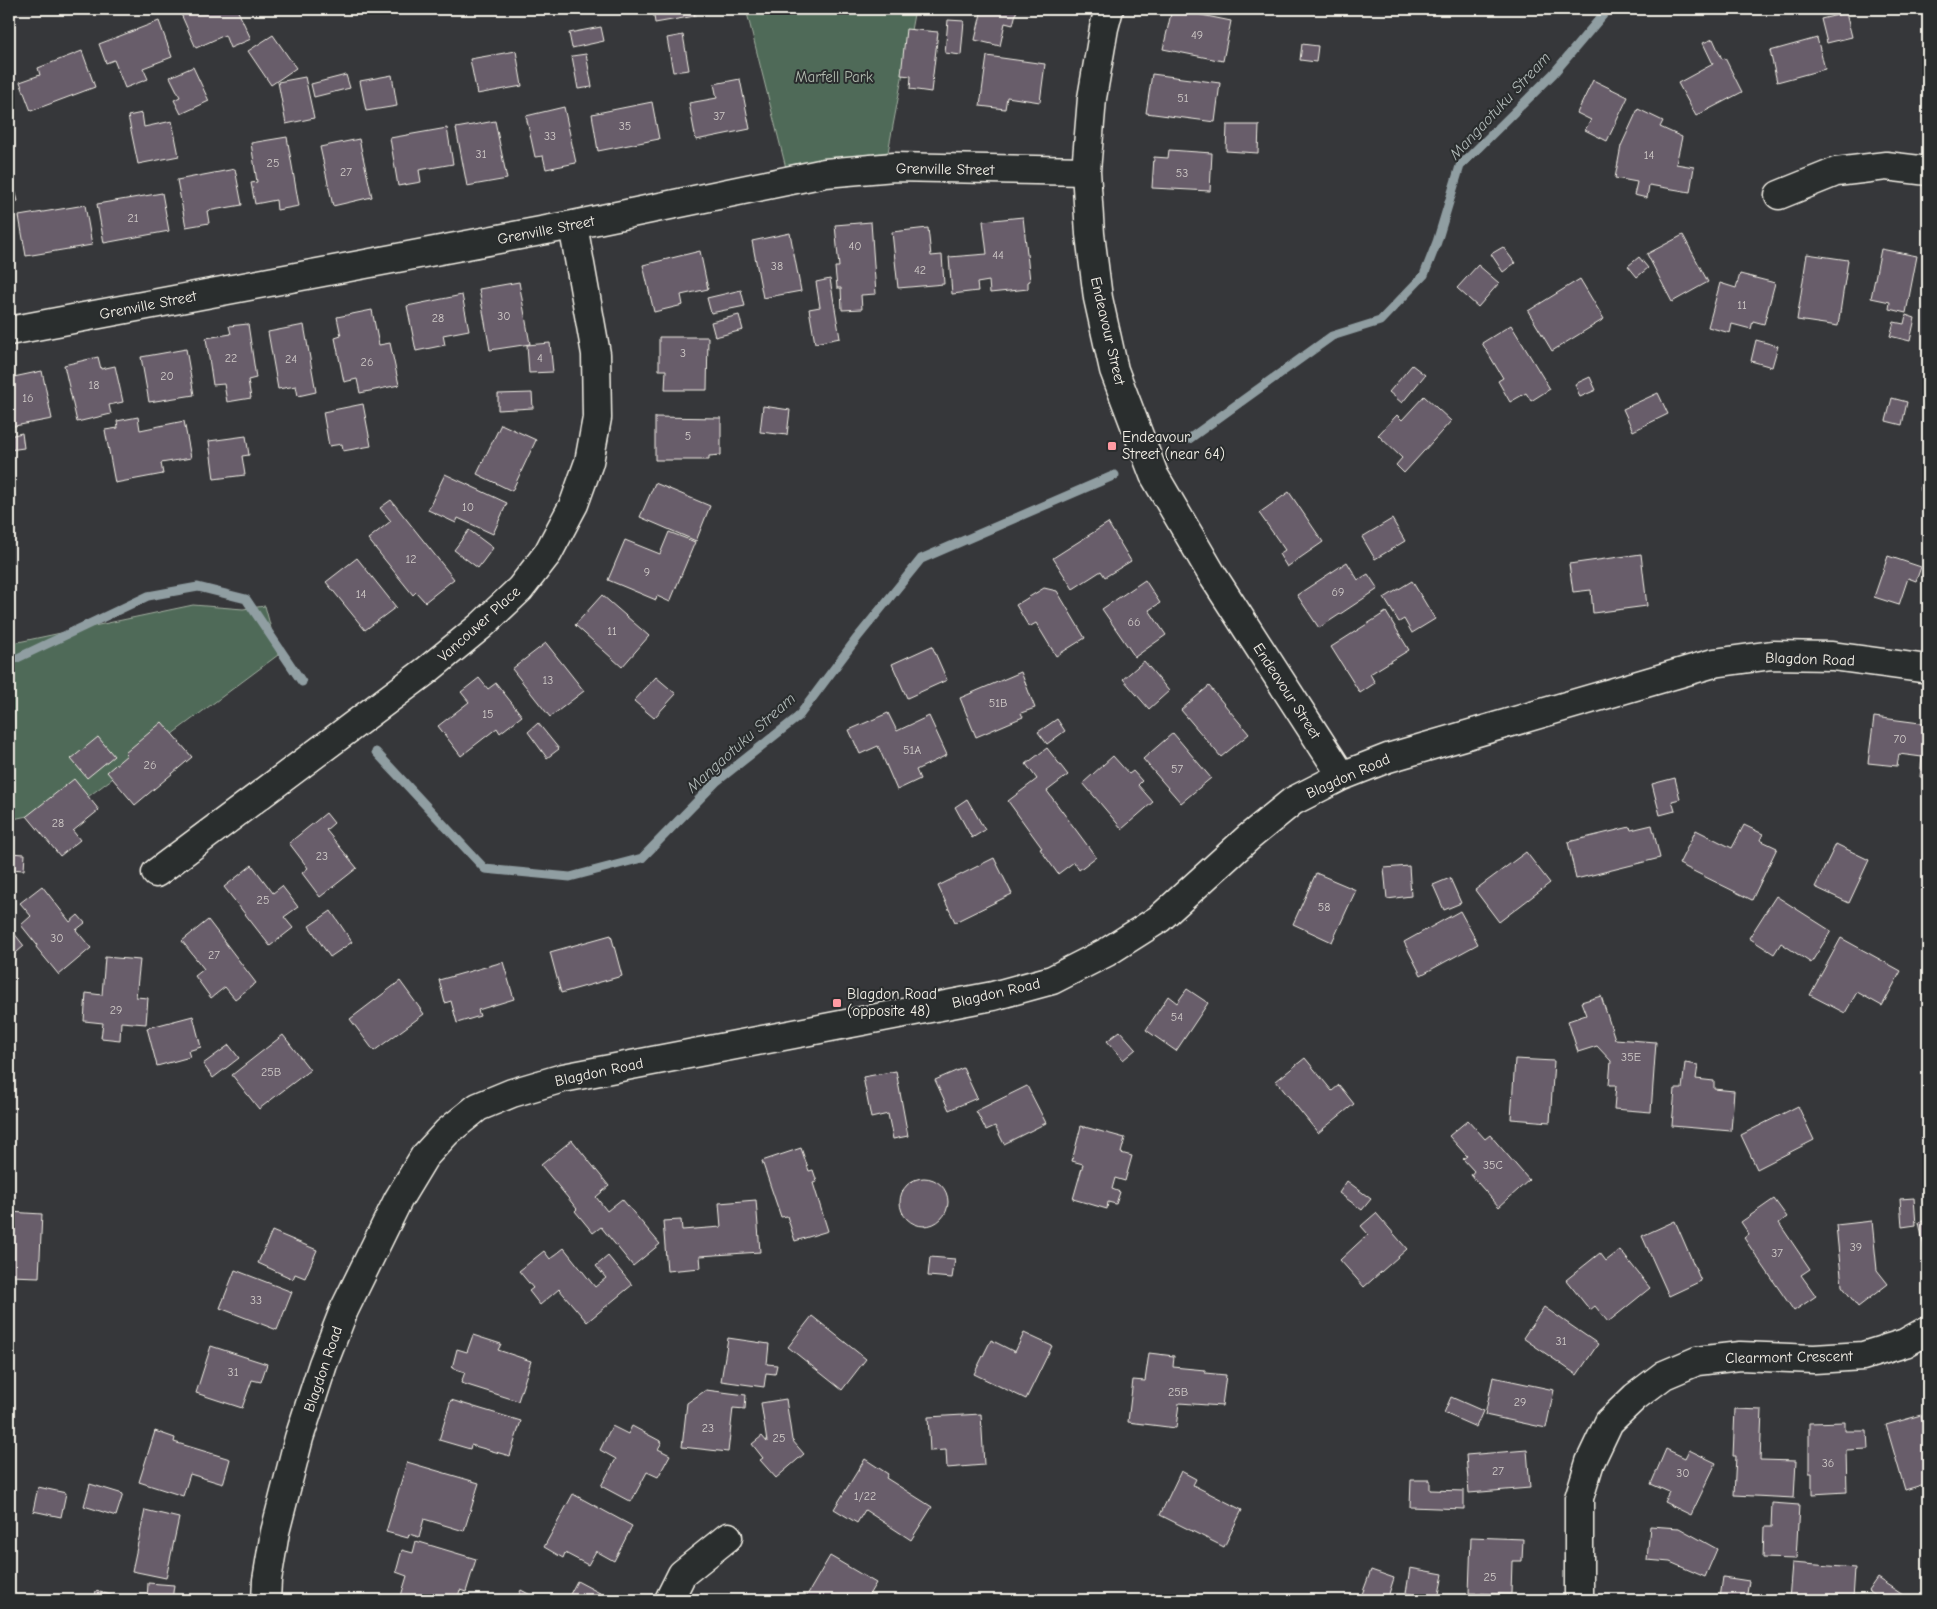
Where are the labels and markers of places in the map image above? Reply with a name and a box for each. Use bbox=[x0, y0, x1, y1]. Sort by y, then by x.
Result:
place label: Endeavour Street (near 64) bbox=[1122, 428, 1225, 463]
marker: Endeavour Street (near 64) bbox=[1106, 440, 1118, 452]
place label: Blagdon Road (opposite 48) bbox=[847, 985, 937, 1020]
marker: Blagdon Road (opposite 48) bbox=[831, 997, 843, 1009]

